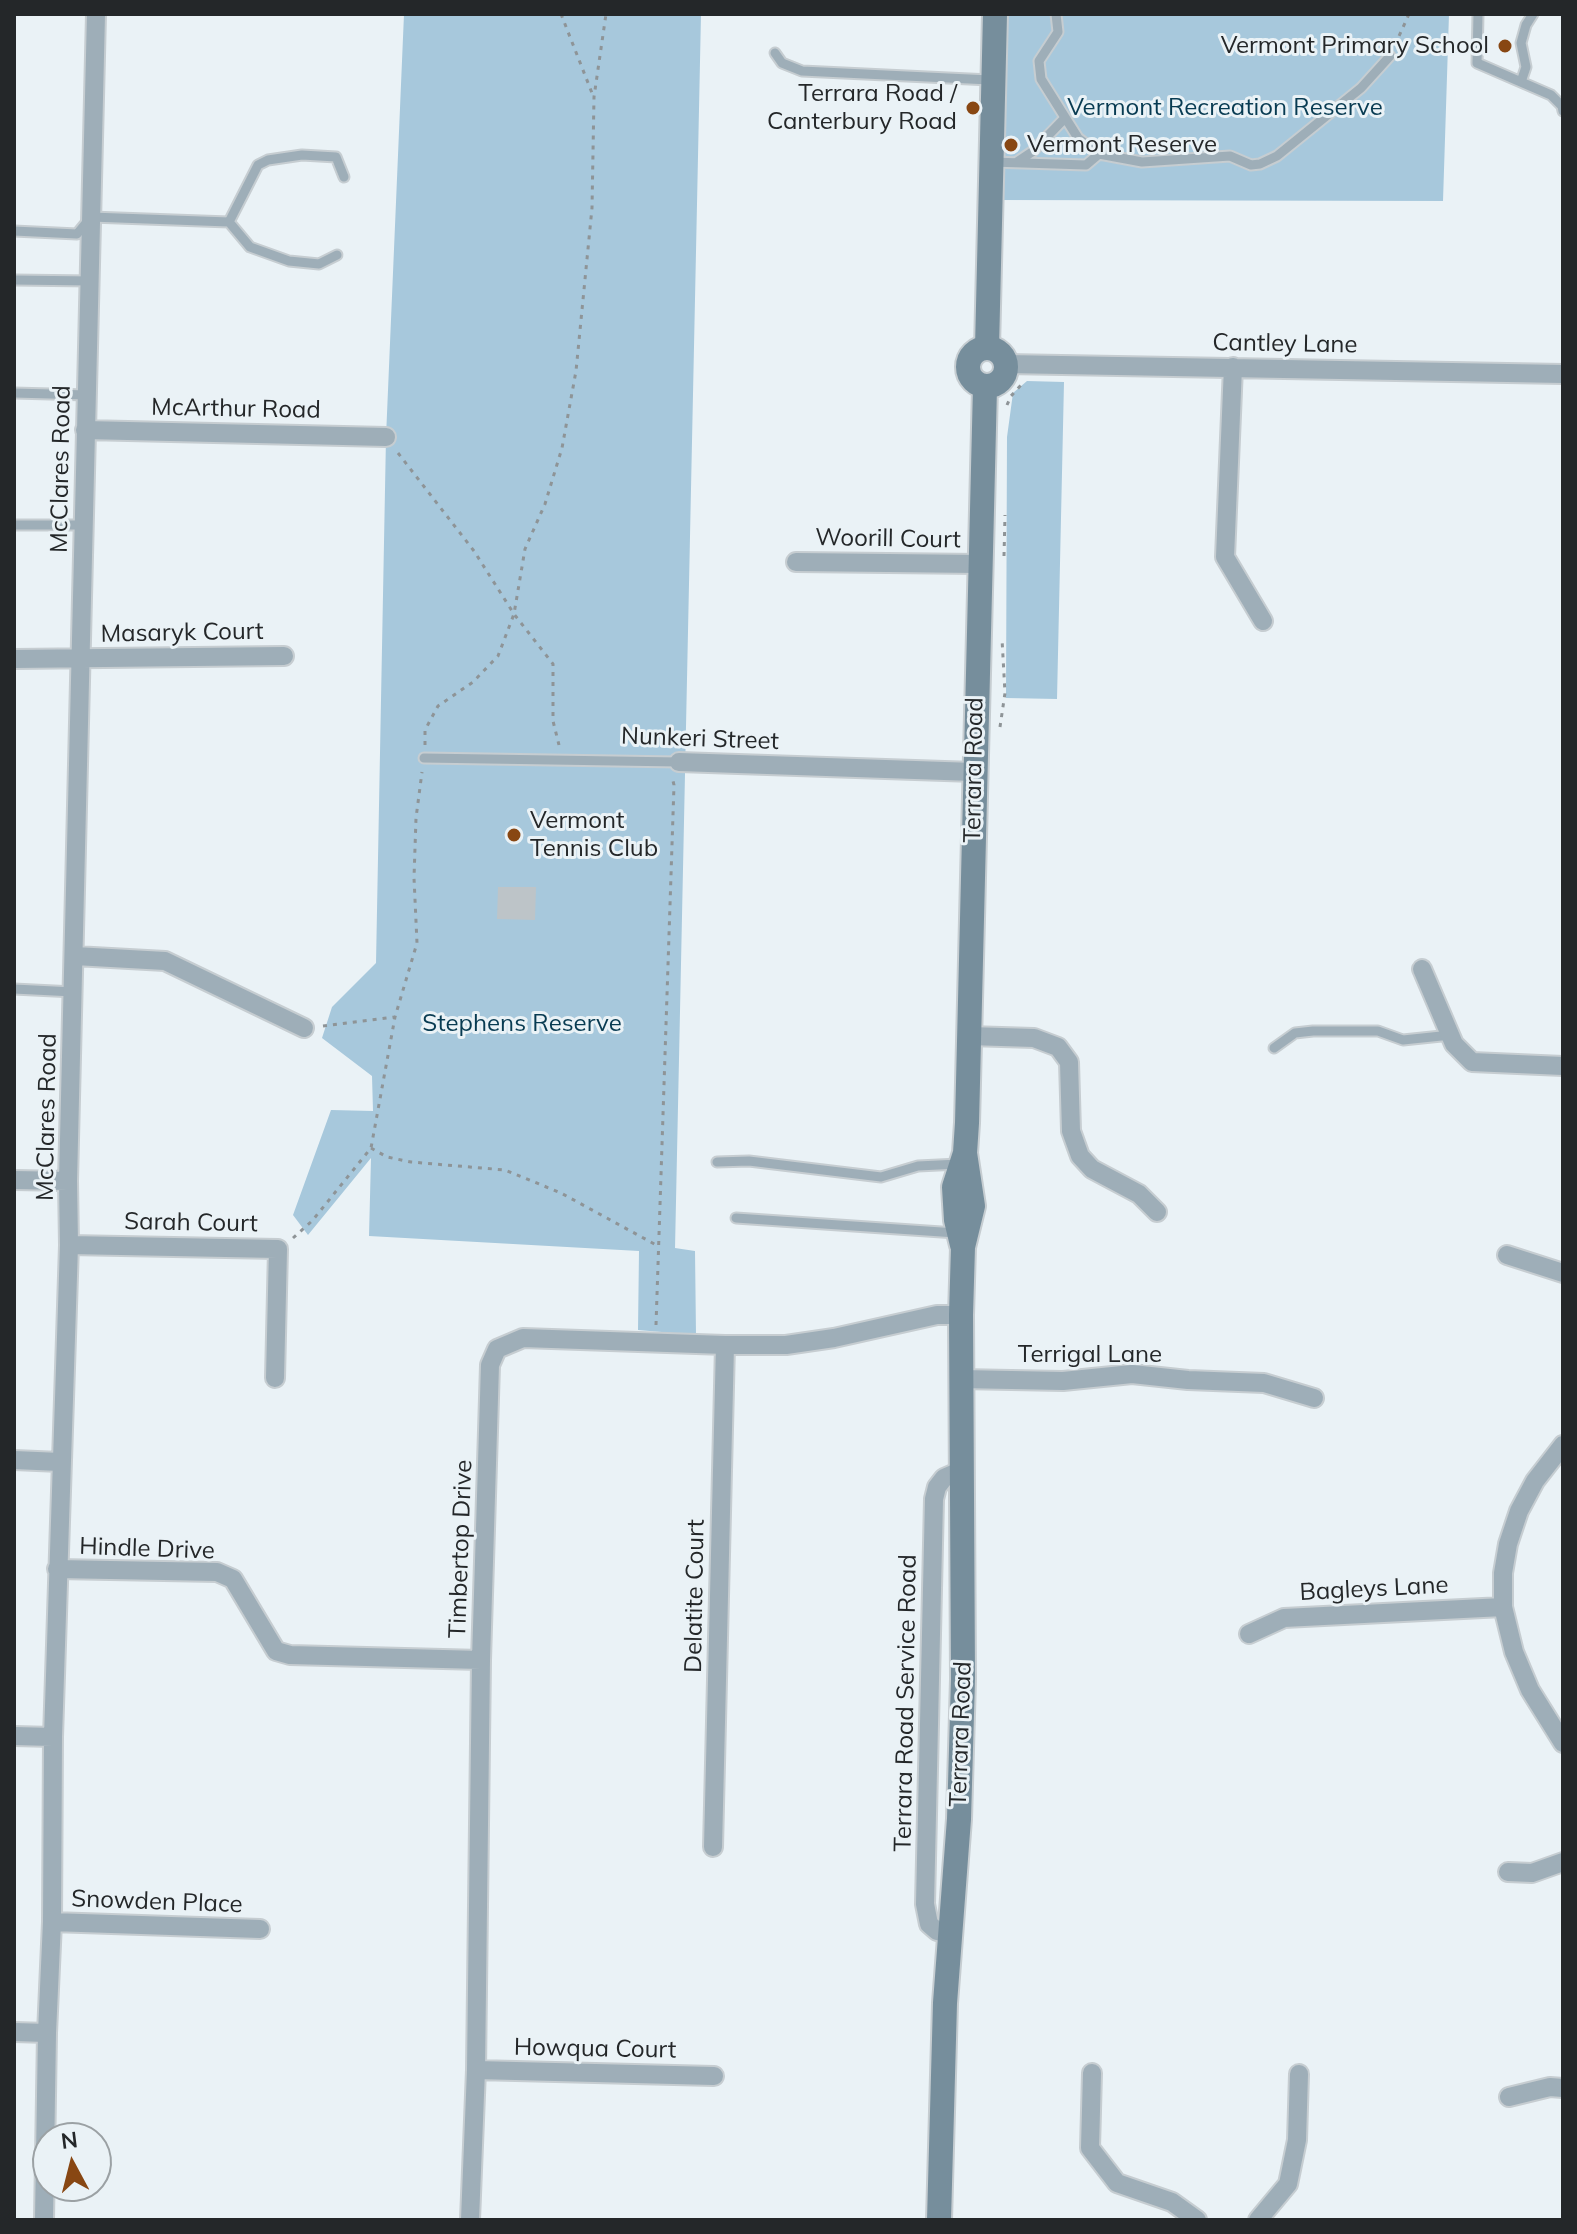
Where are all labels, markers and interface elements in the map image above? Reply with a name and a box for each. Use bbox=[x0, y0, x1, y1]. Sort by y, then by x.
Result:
place label: Vermont Primary School bbox=[1221, 32, 1489, 60]
marker: Vermont Primary School bbox=[1496, 37, 1514, 55]
place label: Terrara Road / Canterbury Road bbox=[767, 80, 957, 136]
park label: Vermont Recreation Reserve bbox=[1067, 94, 1383, 122]
marker: Terrara Road / Canterbury Road bbox=[964, 99, 982, 117]
place label: Vermont Reserve bbox=[1027, 131, 1217, 159]
marker: Vermont Reserve bbox=[1002, 136, 1020, 154]
street label: Cantley Lane bbox=[1212, 328, 1358, 360]
street label: McClares Road bbox=[45, 385, 77, 553]
street label: McArthur Road bbox=[151, 393, 321, 425]
street label: Woorill Court bbox=[815, 523, 961, 555]
street label: Masaryk Court bbox=[100, 617, 264, 649]
street label: Terrara Road bbox=[958, 697, 990, 843]
street label: Nunkeri Street bbox=[621, 722, 779, 756]
place label: Vermont Tennis Club bbox=[530, 807, 658, 863]
marker: Vermont Tennis Club bbox=[505, 826, 523, 844]
park label: Stephens Reserve bbox=[422, 1010, 622, 1038]
street label: McClares Road bbox=[31, 1033, 63, 1201]
street label: Sarah Court bbox=[124, 1207, 258, 1239]
street label: Terrigal Lane bbox=[1018, 1341, 1162, 1369]
street label: Timbertop Drive bbox=[443, 1459, 479, 1639]
street label: Delatite Court bbox=[679, 1519, 711, 1673]
street label: Hindle Drive bbox=[79, 1532, 215, 1566]
street label: Terrara Road Service Road bbox=[889, 1554, 923, 1852]
street label: Bagleys Lane bbox=[1299, 1571, 1449, 1607]
street label: Terrara Road bbox=[944, 1661, 978, 1807]
street label: Snowden Place bbox=[71, 1885, 243, 1919]
street label: Howqua Court bbox=[514, 2033, 676, 2065]
north arrow bbox=[32, 2122, 112, 2202]
text: N bbox=[59, 2125, 79, 2155]

